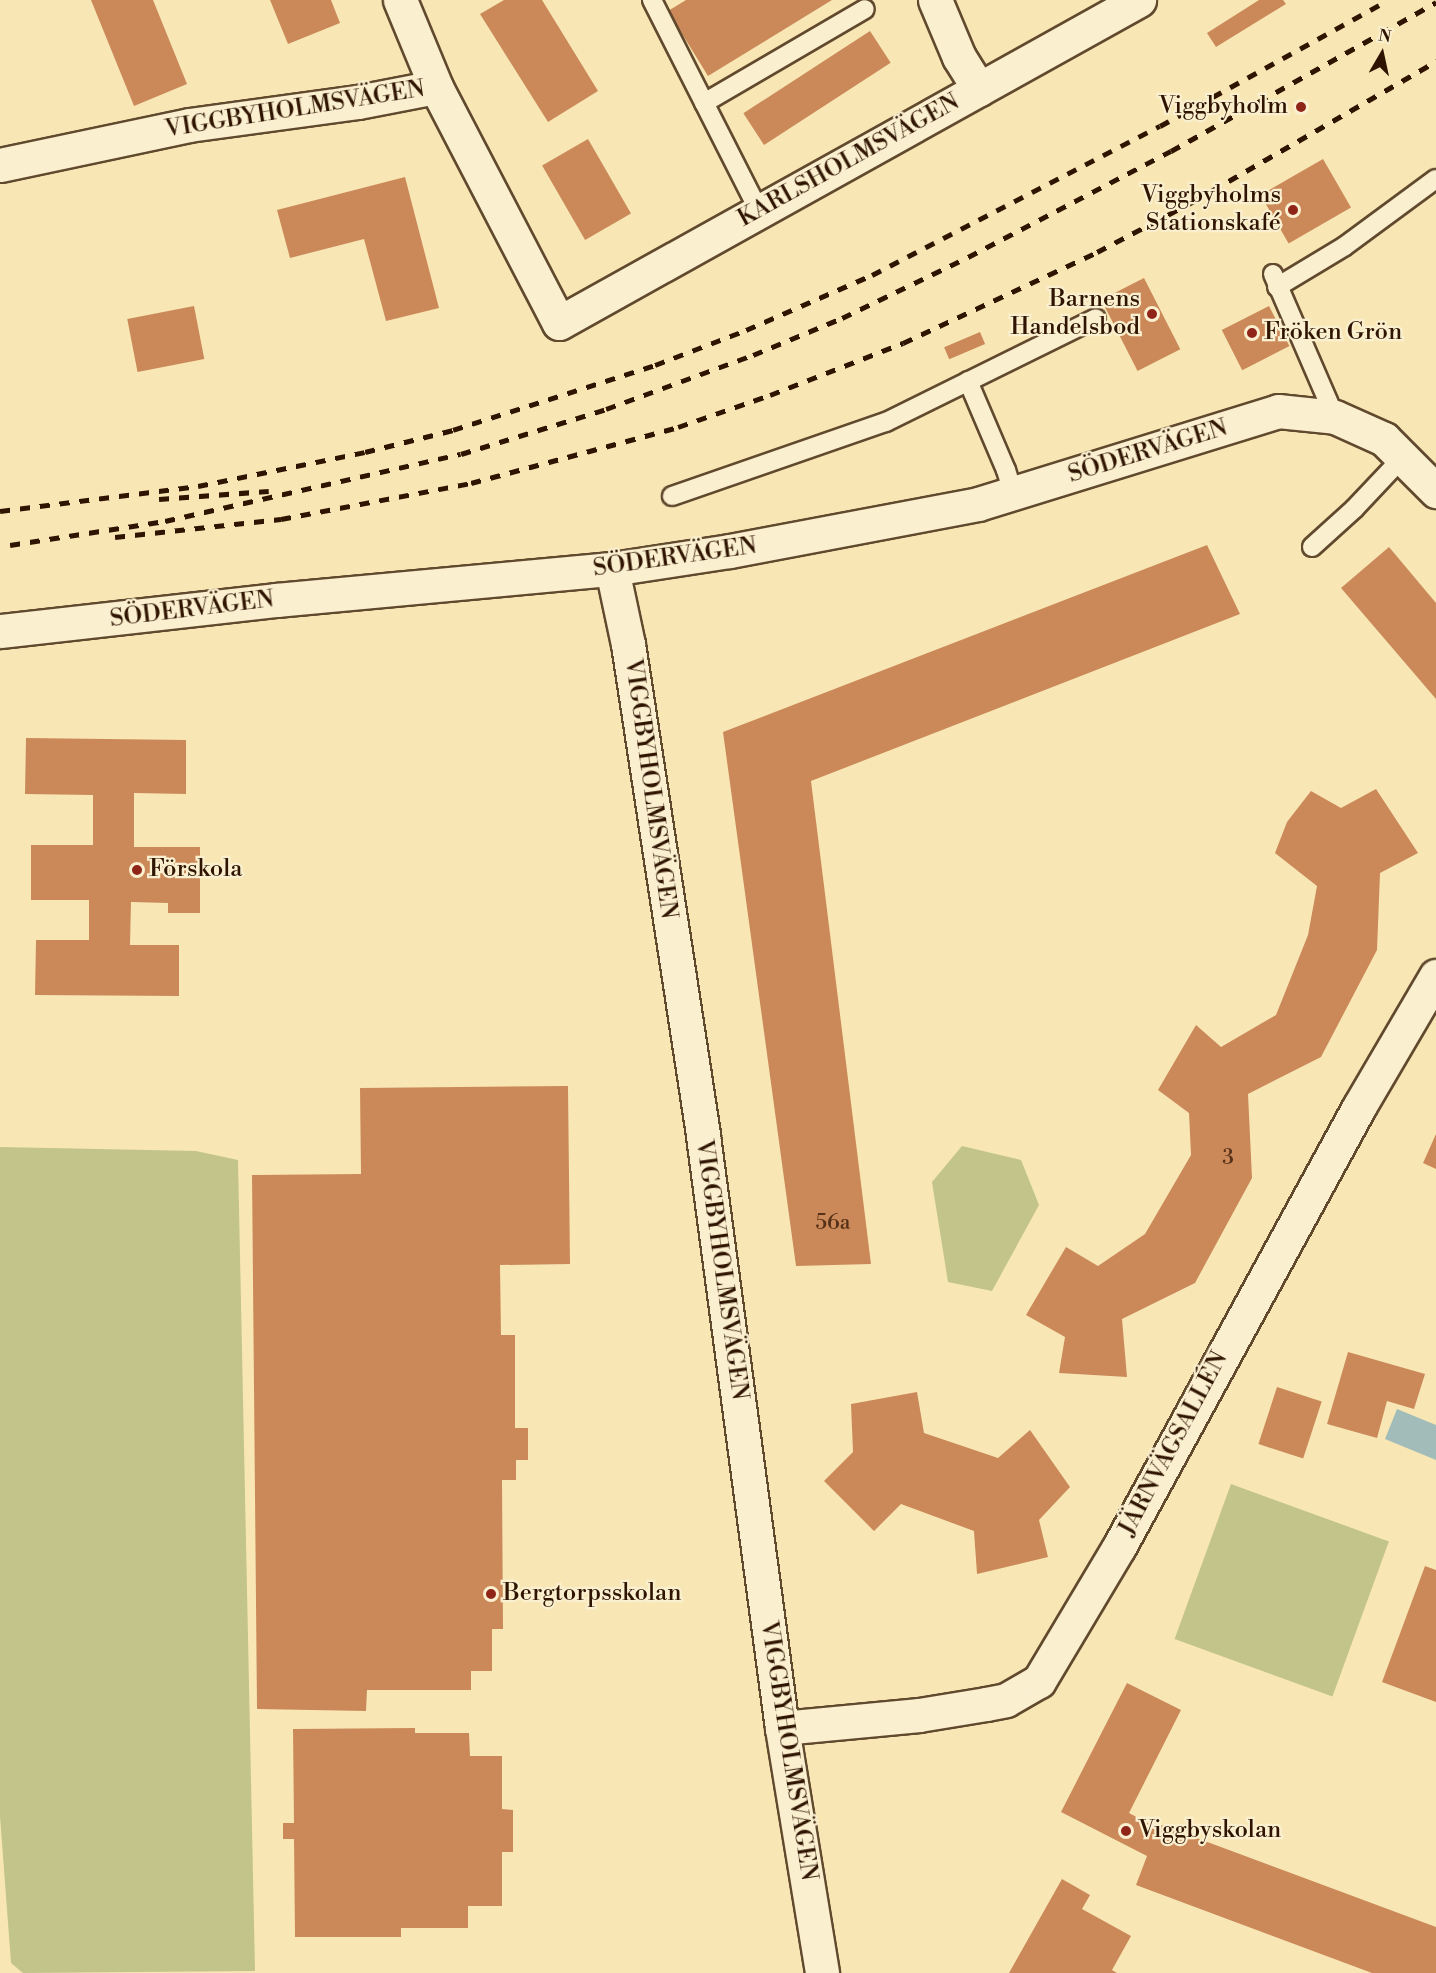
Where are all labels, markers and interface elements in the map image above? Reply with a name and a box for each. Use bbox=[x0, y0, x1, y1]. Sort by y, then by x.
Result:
north arrow bbox=[1352, 24, 1412, 84]
text: N bbox=[1377, 25, 1393, 47]
street label: VIGGBYHOLMSVÄGEN bbox=[163, 75, 427, 145]
street label: KARLSHOLMSVÄGEN bbox=[733, 88, 965, 234]
place label: Viggbyholm bbox=[1158, 93, 1288, 121]
marker: Viggbyholm bbox=[1292, 98, 1310, 116]
place label: Viggbyholms Stationskafé bbox=[1141, 182, 1281, 238]
marker: Viggbyholms Stationskafé bbox=[1286, 203, 1300, 217]
place label: Barnens Handelsbod bbox=[1010, 286, 1140, 342]
marker: Barnens Handelsbod bbox=[1145, 307, 1159, 321]
place label: Fröken Grön bbox=[1264, 319, 1402, 347]
marker: Fröken Grön bbox=[1245, 326, 1259, 340]
street label: SÖDERVÄGEN bbox=[1065, 414, 1231, 490]
street label: SÖDERVÄGEN bbox=[591, 532, 759, 584]
street label: SÖDERVÄGEN bbox=[108, 586, 276, 634]
street label: VIGGBYHOLMSVÄGEN bbox=[617, 657, 683, 921]
place label: Förskola bbox=[149, 856, 242, 884]
marker: Förskola bbox=[130, 863, 144, 877]
street label: VIGGBYHOLMSVÄGEN bbox=[688, 1138, 754, 1402]
house number: 3 bbox=[1222, 1145, 1234, 1171]
house number: 56a bbox=[816, 1210, 850, 1236]
street label: JÄRNVÄGSALLÉN bbox=[1113, 1347, 1235, 1541]
place label: Bergtorpsskolan bbox=[503, 1580, 682, 1608]
marker: Bergtorpsskolan bbox=[484, 1587, 498, 1601]
street label: VIGGBYHOLMSVÄGEN bbox=[753, 1619, 823, 1883]
place label: Viggbyskolan bbox=[1138, 1817, 1281, 1845]
marker: Viggbyskolan bbox=[1119, 1824, 1133, 1838]

